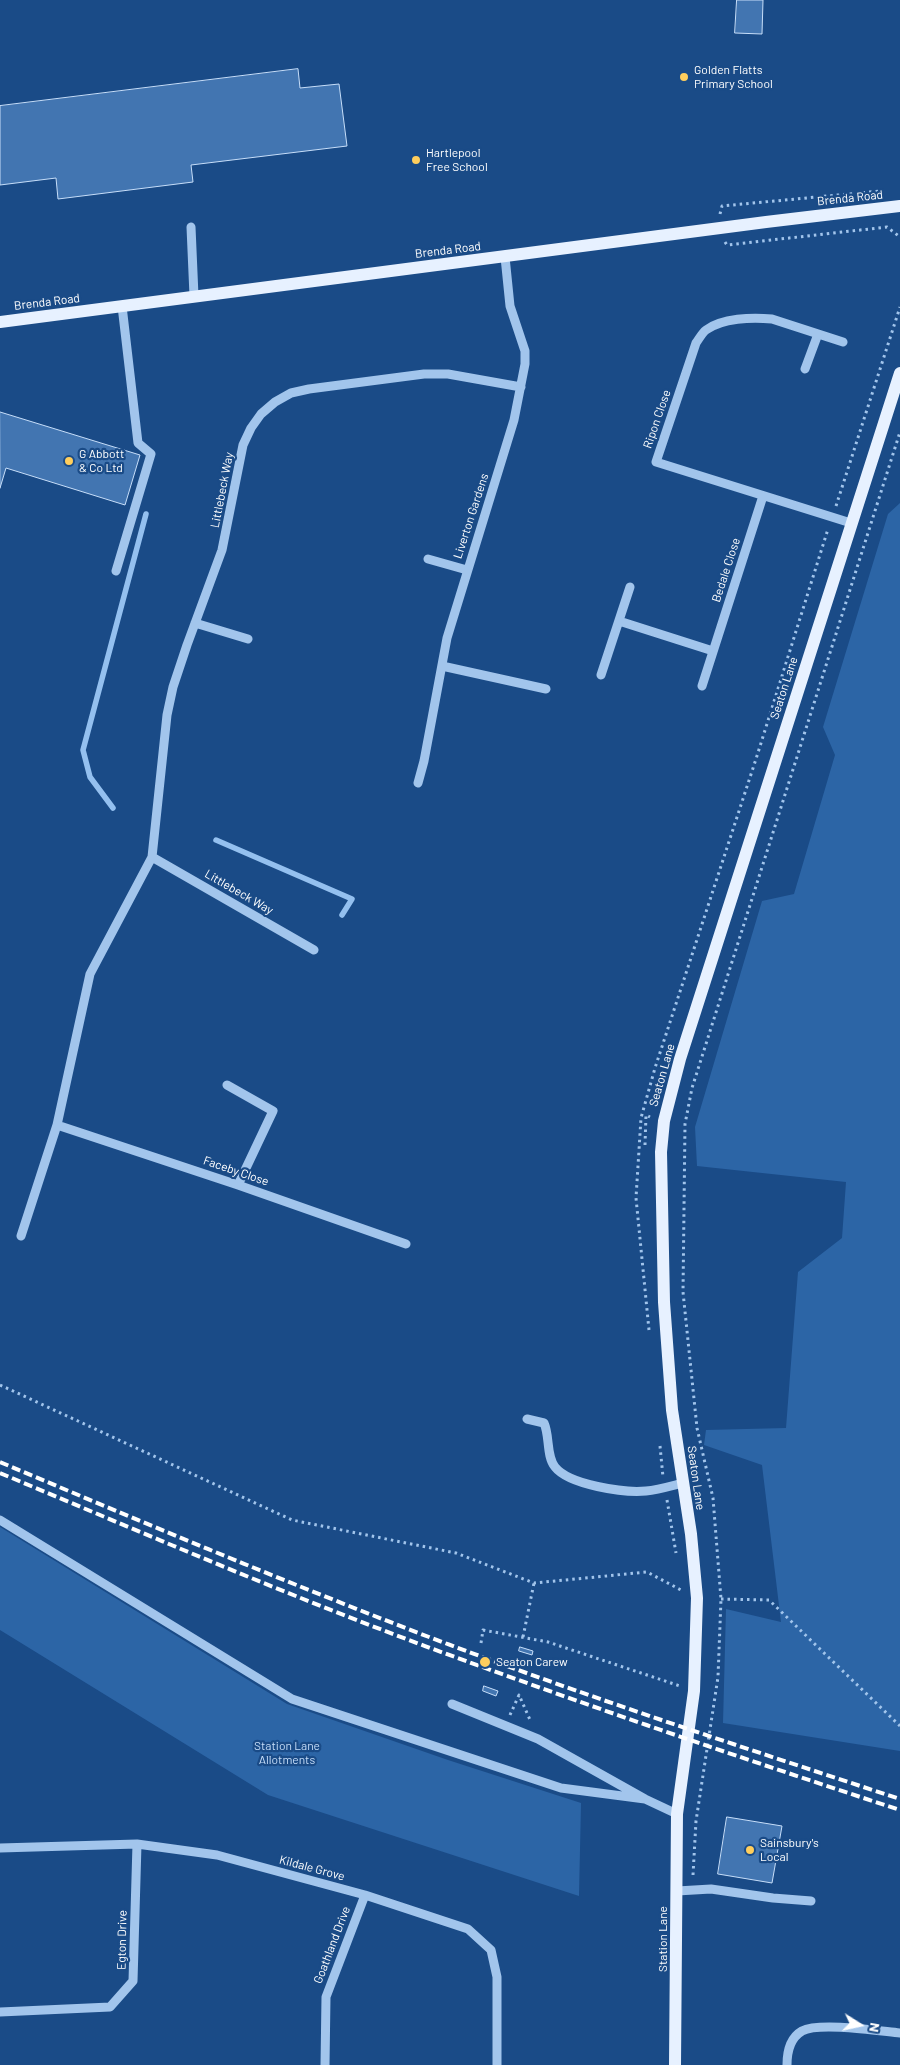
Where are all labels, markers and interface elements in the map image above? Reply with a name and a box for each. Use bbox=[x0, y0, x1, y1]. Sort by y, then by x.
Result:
place label: Golden Flatts Primary School bbox=[694, 63, 773, 91]
marker: Golden Flatts Primary School bbox=[678, 71, 690, 83]
place label: Hartlepool Free School bbox=[426, 146, 488, 174]
marker: Hartlepool Free School bbox=[410, 154, 422, 166]
street label: Brenda Road bbox=[816, 187, 884, 209]
street label: Brenda Road bbox=[414, 239, 482, 261]
street label: Brenda Road bbox=[13, 291, 81, 313]
street label: Ripon Close bbox=[640, 388, 674, 450]
place label: G Abbott & Co Ltd bbox=[79, 447, 124, 475]
street label: Littlebeck Way bbox=[208, 451, 236, 529]
marker: G Abbott & Co Ltd bbox=[63, 455, 75, 467]
street label: Liverton Gardens bbox=[450, 472, 492, 560]
street label: Bedale Close bbox=[709, 536, 743, 604]
street label: Seaton Lane bbox=[767, 655, 801, 721]
street label: Littlebeck Way bbox=[202, 867, 276, 917]
street label: Seaton Lane bbox=[646, 1042, 678, 1108]
street label: Faceby Close bbox=[201, 1153, 271, 1189]
street label: Seaton Lane bbox=[684, 1445, 708, 1511]
marker: Seaton Carew bbox=[478, 1655, 492, 1669]
place label: Seaton Carew bbox=[496, 1655, 568, 1669]
park label: Station Lane Allotments bbox=[254, 1739, 320, 1767]
place label: Sainsbury's Local bbox=[760, 1836, 819, 1864]
marker: Sainsbury's Local bbox=[744, 1844, 756, 1856]
street label: Kildale Grove bbox=[278, 1852, 346, 1884]
street label: Goathland Drive bbox=[311, 1904, 353, 1986]
street label: Station Lane bbox=[656, 1906, 670, 1972]
street label: Egton Drive bbox=[114, 1910, 130, 1970]
north arrow bbox=[835, 2000, 885, 2050]
text: N bbox=[866, 2022, 884, 2034]

